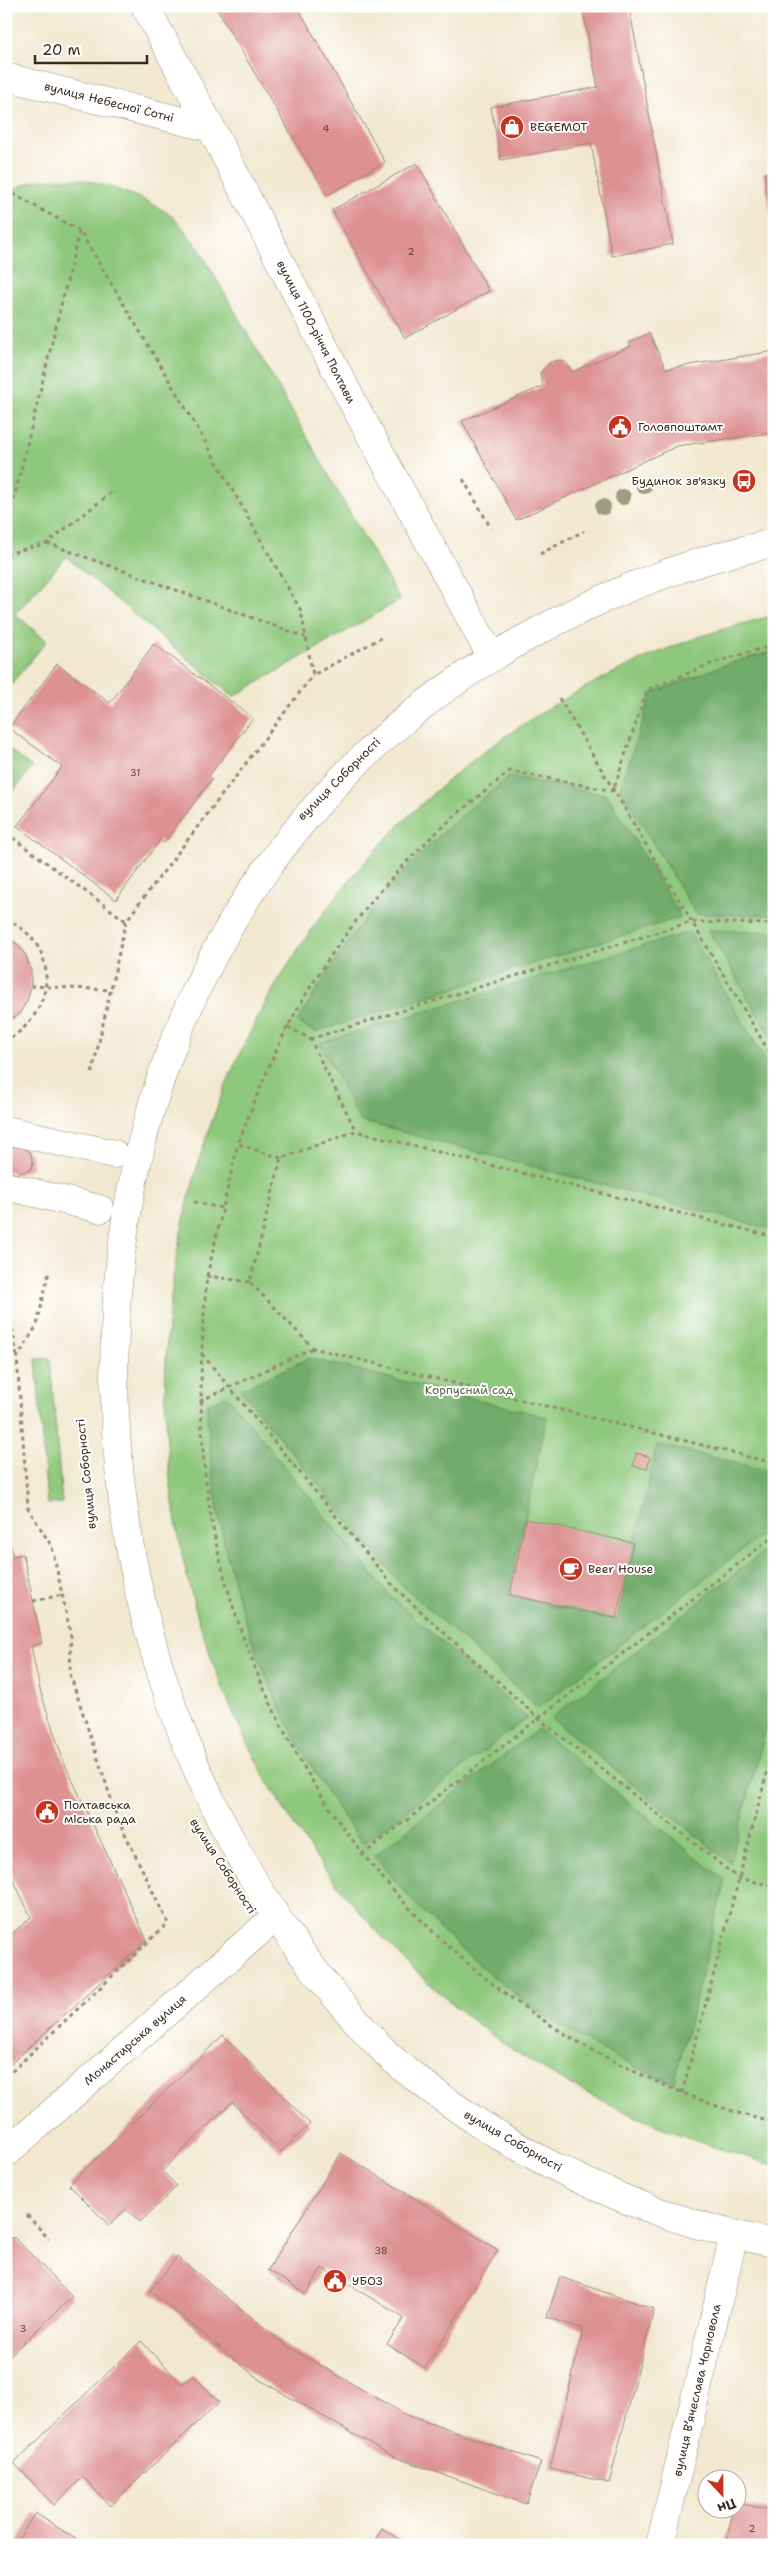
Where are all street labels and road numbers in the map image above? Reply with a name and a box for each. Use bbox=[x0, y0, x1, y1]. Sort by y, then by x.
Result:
street label: вулиця Небесної Сотні bbox=[42, 78, 176, 126]
street label: вулиця 1100-річчя Полтави bbox=[273, 258, 359, 406]
street label: вулиця Соборності bbox=[294, 734, 384, 824]
street label: вулиця Соборності bbox=[72, 1418, 100, 1530]
street label: вулиця Соборності bbox=[186, 1815, 260, 1917]
street label: Монастирська вулиця bbox=[80, 1991, 190, 2089]
street label: вулиця Соборності bbox=[461, 2106, 565, 2176]
street label: вулиця Вʼячеслава Чорновола bbox=[669, 2302, 725, 2478]

